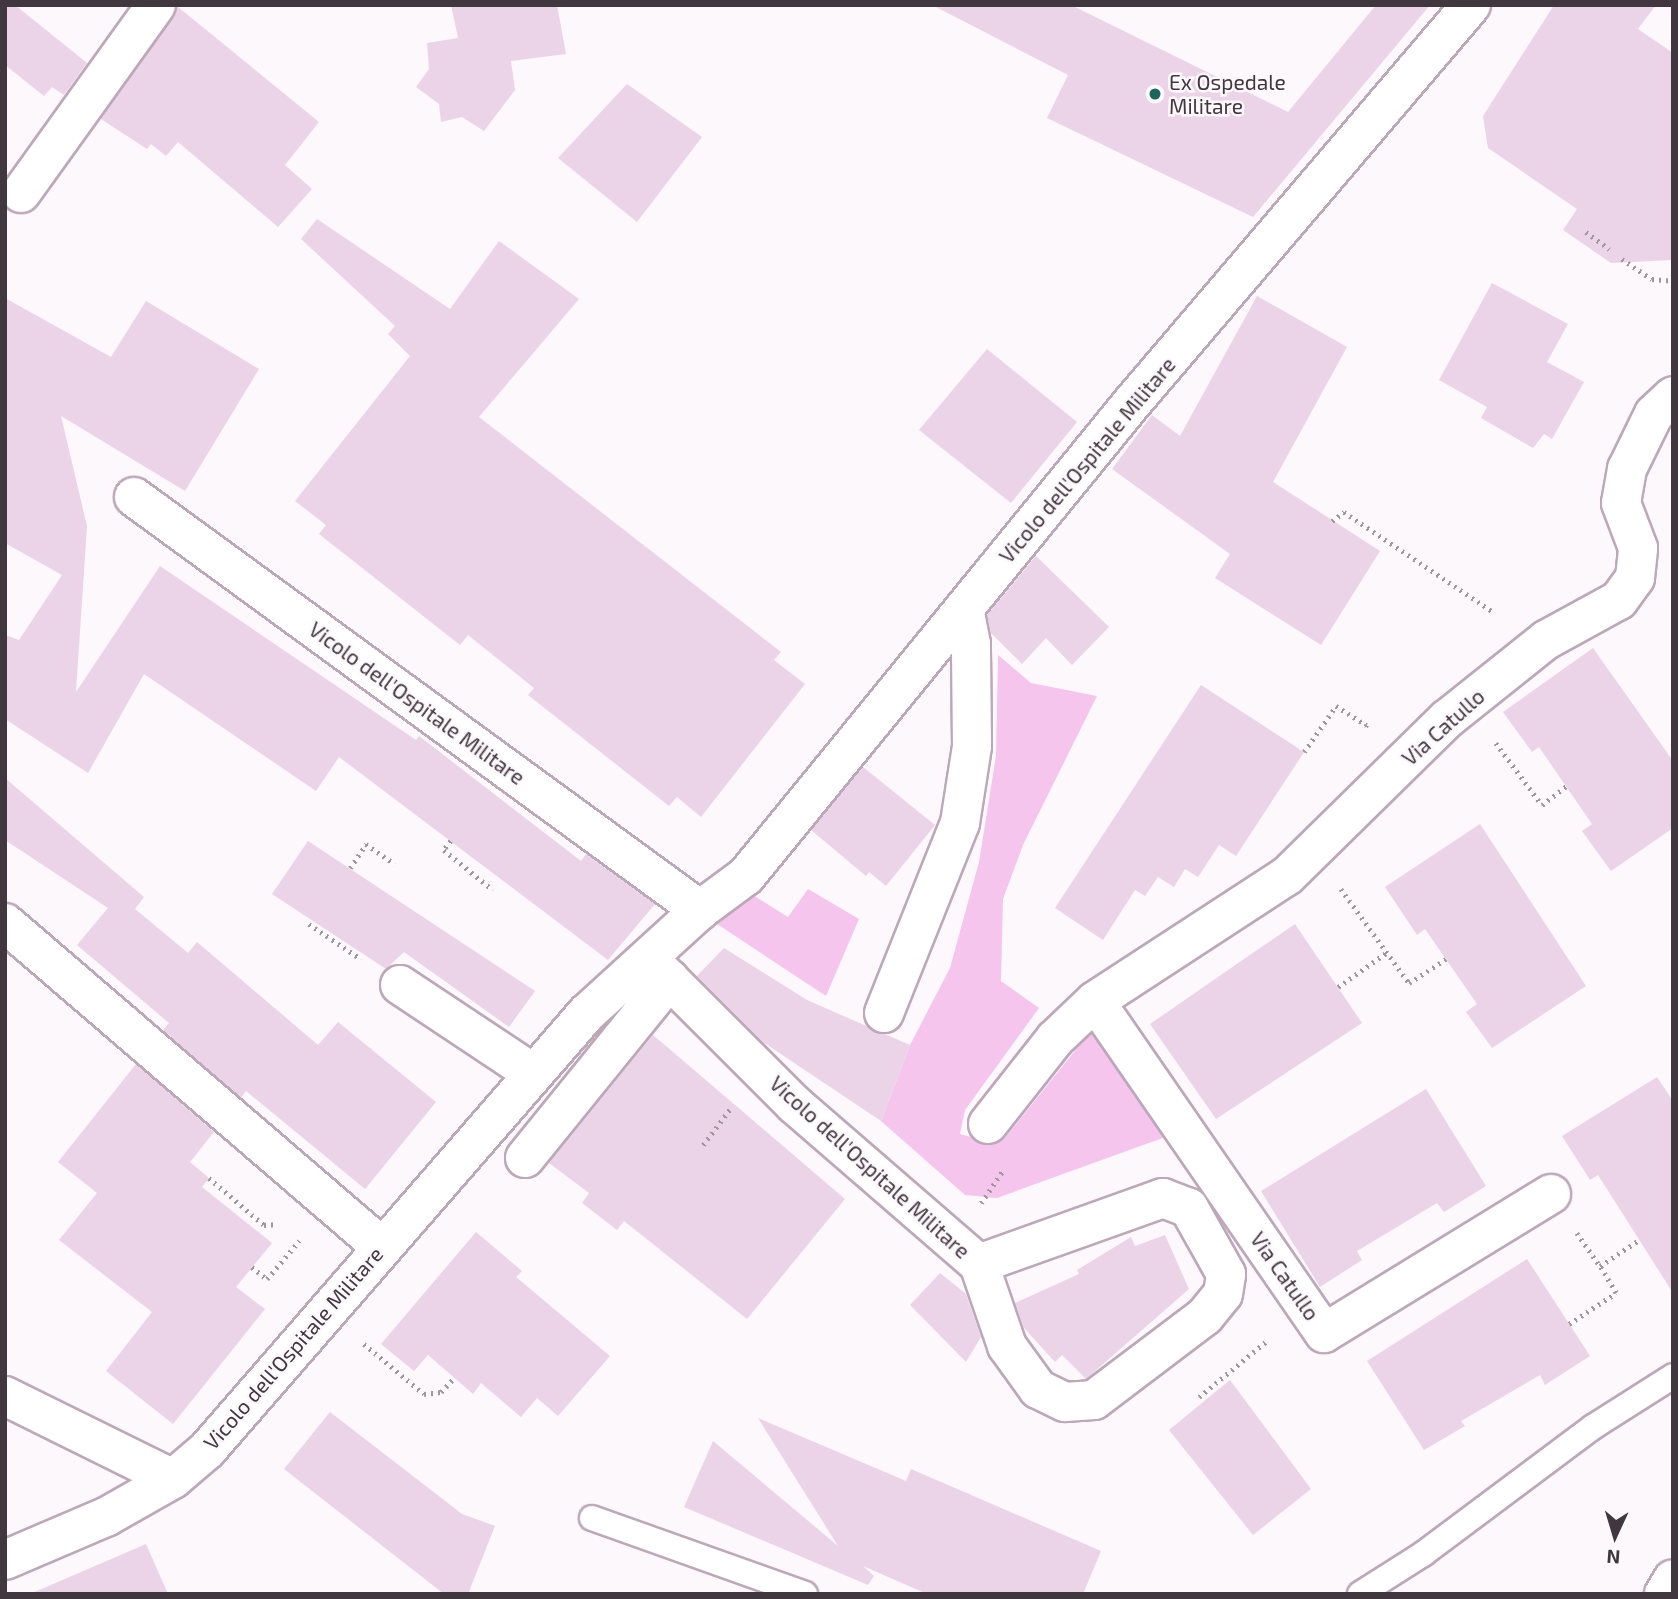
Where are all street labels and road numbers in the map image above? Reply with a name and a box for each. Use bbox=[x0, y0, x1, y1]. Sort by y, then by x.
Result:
street label: Vicolo dell'Ospitale Militare bbox=[994, 352, 1180, 568]
street label: Vicolo dell'Ospitale Militare bbox=[304, 616, 530, 790]
street label: Via Catullo bbox=[1397, 683, 1489, 771]
street label: Vicolo dell'Ospitale Militare bbox=[765, 1070, 975, 1264]
street label: Via Catullo bbox=[1245, 1227, 1325, 1325]
street label: Vicolo dell'Ospitale Militare bbox=[198, 1241, 388, 1455]

